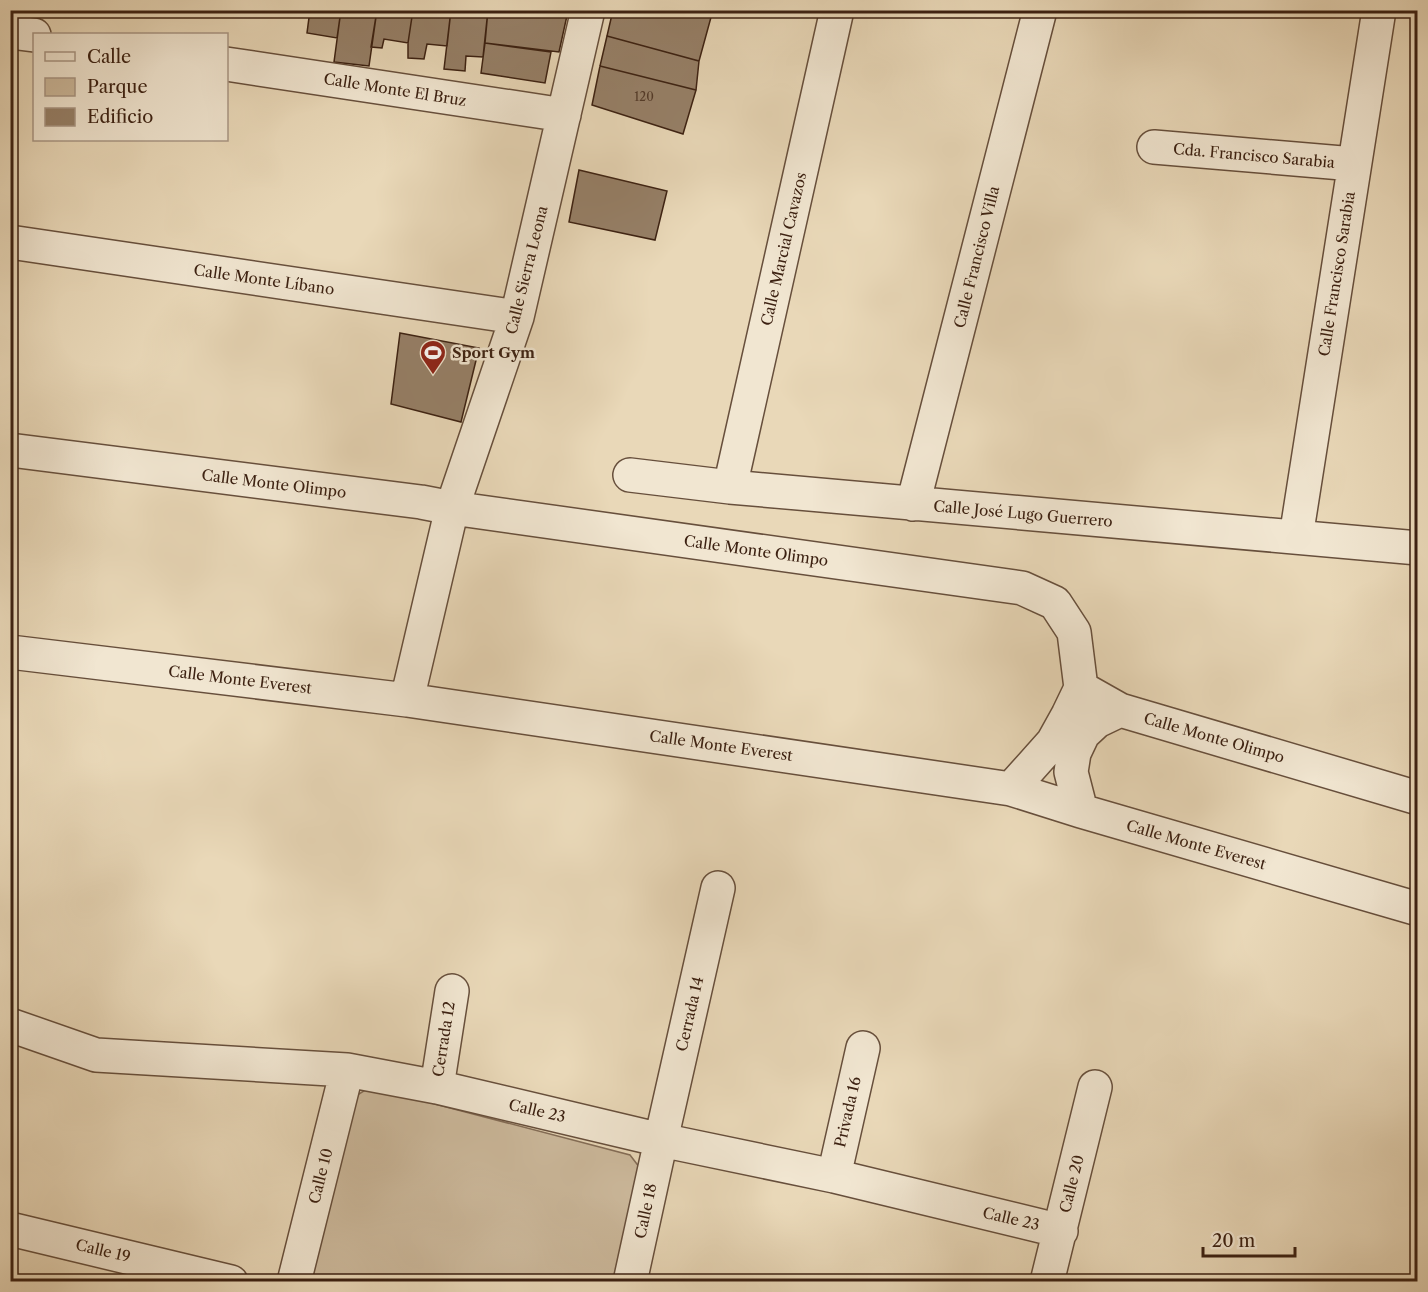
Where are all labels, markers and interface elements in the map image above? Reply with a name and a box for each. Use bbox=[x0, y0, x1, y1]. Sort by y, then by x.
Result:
legend bbox=[33, 33, 228, 141]
text: Calle bbox=[87, 46, 131, 68]
street label: Calle Monte El Bruz bbox=[322, 69, 468, 110]
text: Parque bbox=[87, 76, 148, 98]
house number: 120 bbox=[634, 89, 654, 104]
text: Edificio bbox=[87, 106, 153, 128]
street label: Cda. Francisco Sarabia bbox=[1172, 139, 1336, 172]
street label: Calle Marcial Cavazos bbox=[757, 170, 810, 327]
street label: Calle Francisco Villa bbox=[950, 184, 1003, 330]
street label: Calle Francisco Sarabia bbox=[1314, 190, 1359, 358]
street label: Calle Sierra Leona bbox=[501, 204, 552, 336]
street label: Calle Monte Líbano bbox=[193, 260, 336, 299]
sports icon: Sport Gym bbox=[418, 338, 448, 376]
place label: Sport Gym bbox=[452, 343, 535, 362]
street label: Calle Monte Olimpo bbox=[201, 465, 347, 502]
street label: Calle José Lugo Guerrero bbox=[933, 496, 1114, 531]
street label: Calle Monte Olimpo bbox=[683, 531, 830, 570]
street label: Calle Monte Everest bbox=[167, 661, 314, 698]
street label: Calle Monte Olimpo bbox=[1142, 708, 1287, 767]
street label: Calle Monte Everest bbox=[648, 726, 795, 765]
street label: Calle Monte Everest bbox=[1124, 815, 1269, 874]
street label: Cerrada 14 bbox=[672, 975, 707, 1053]
street label: Cerrada 12 bbox=[428, 1000, 459, 1078]
street label: Privada 16 bbox=[830, 1074, 865, 1149]
street label: Calle 23 bbox=[507, 1095, 567, 1126]
street label: Calle 10 bbox=[304, 1146, 337, 1206]
street label: Calle 20 bbox=[1055, 1153, 1088, 1215]
street label: Calle 18 bbox=[630, 1181, 661, 1240]
street label: Calle 23 bbox=[981, 1203, 1041, 1234]
scale bar bbox=[1203, 1220, 1294, 1258]
text: 20 m bbox=[1212, 1230, 1256, 1252]
street label: Calle 19 bbox=[74, 1235, 132, 1266]

